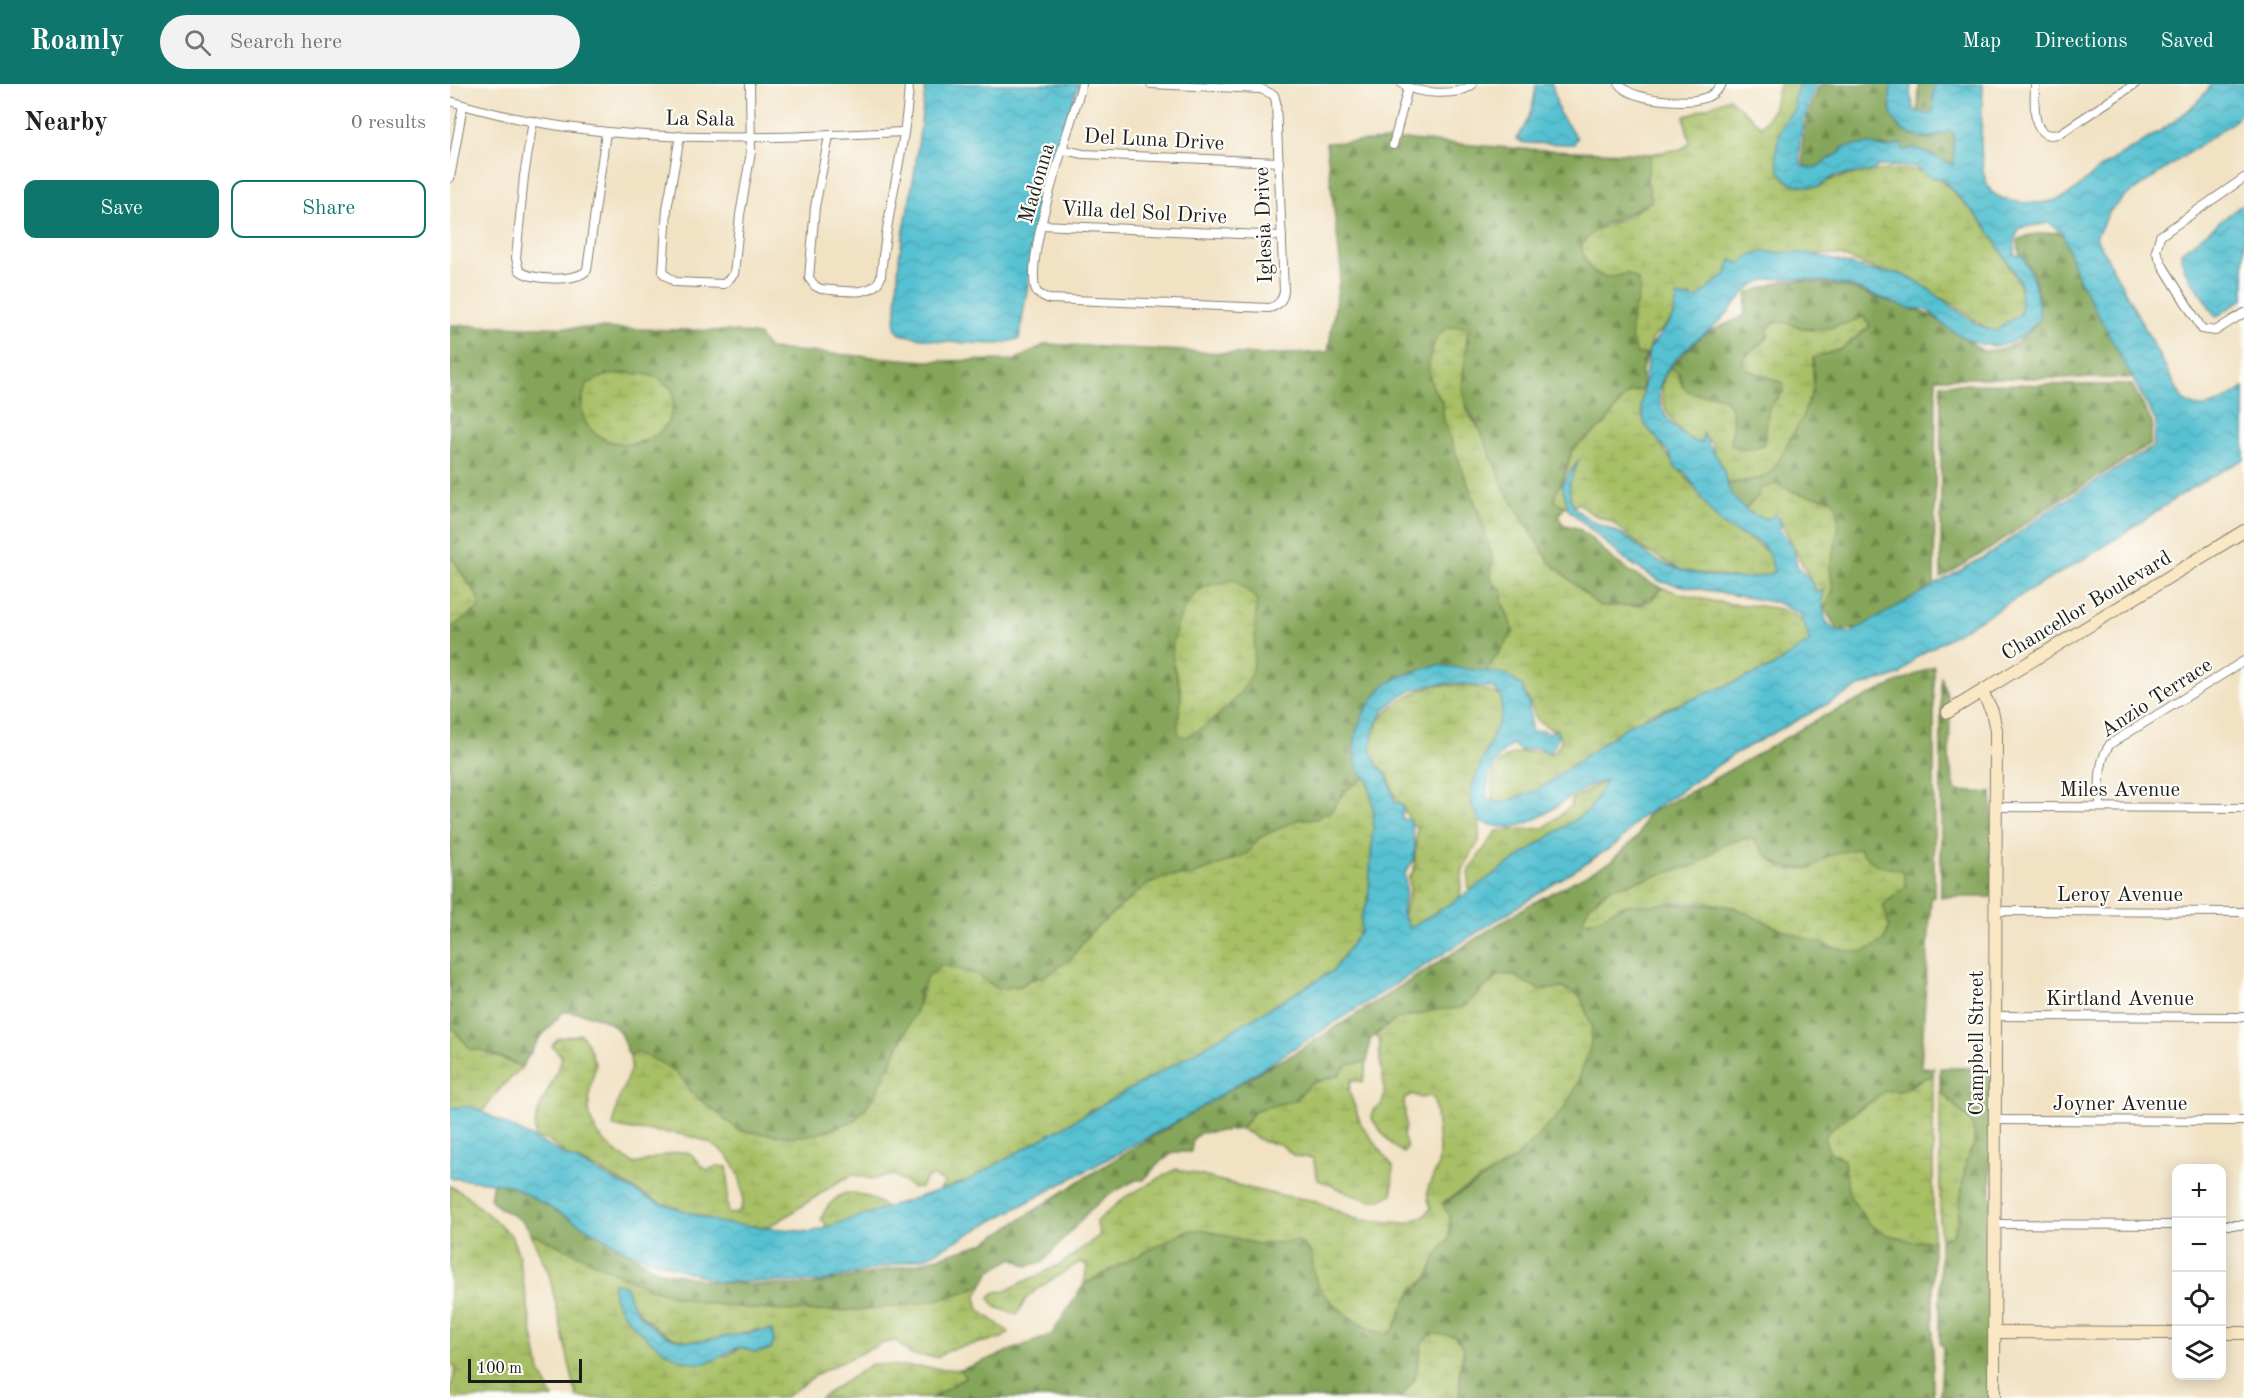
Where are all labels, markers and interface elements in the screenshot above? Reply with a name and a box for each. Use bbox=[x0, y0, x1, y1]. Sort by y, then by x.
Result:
search box bbox=[160, 15, 580, 69]
icon: search bbox=[181, 26, 214, 59]
text: Roamly bbox=[30, 28, 124, 56]
text: Search here bbox=[229, 31, 342, 53]
text: Map bbox=[1962, 31, 2001, 52]
text: Directions bbox=[2034, 31, 2128, 52]
text: Saved bbox=[2161, 31, 2214, 52]
street label: La Sala bbox=[665, 108, 735, 131]
text: Nearby bbox=[24, 110, 108, 136]
text: 0 results bbox=[351, 113, 426, 133]
street label: Del Luna Drive bbox=[1083, 126, 1225, 155]
street label: Madonna bbox=[1016, 141, 1059, 226]
street label: Iglesia Drive bbox=[1252, 166, 1277, 283]
button: Save bbox=[24, 180, 219, 238]
button: Share bbox=[231, 180, 426, 238]
street label: Villa del Sol Drive bbox=[1060, 199, 1227, 228]
street label: Chancellor Boulevard bbox=[1998, 547, 2175, 665]
street label: Anzio Terrace bbox=[2097, 655, 2216, 742]
street label: Miles Avenue bbox=[2060, 780, 2180, 801]
street label: Leroy Avenue bbox=[2057, 885, 2183, 906]
street label: Campbell Street bbox=[1967, 970, 1988, 1116]
street label: Kirtland Avenue bbox=[2046, 989, 2194, 1010]
street label: Joyner Avenue bbox=[2052, 1094, 2188, 1115]
map controls bbox=[2172, 1164, 2226, 1380]
button: + bbox=[2172, 1164, 2226, 1218]
button: − bbox=[2172, 1218, 2226, 1272]
button: locate bbox=[2172, 1272, 2226, 1326]
button: layers bbox=[2172, 1326, 2226, 1380]
scale bar bbox=[468, 1356, 582, 1384]
text: 100 m bbox=[477, 1361, 522, 1377]

